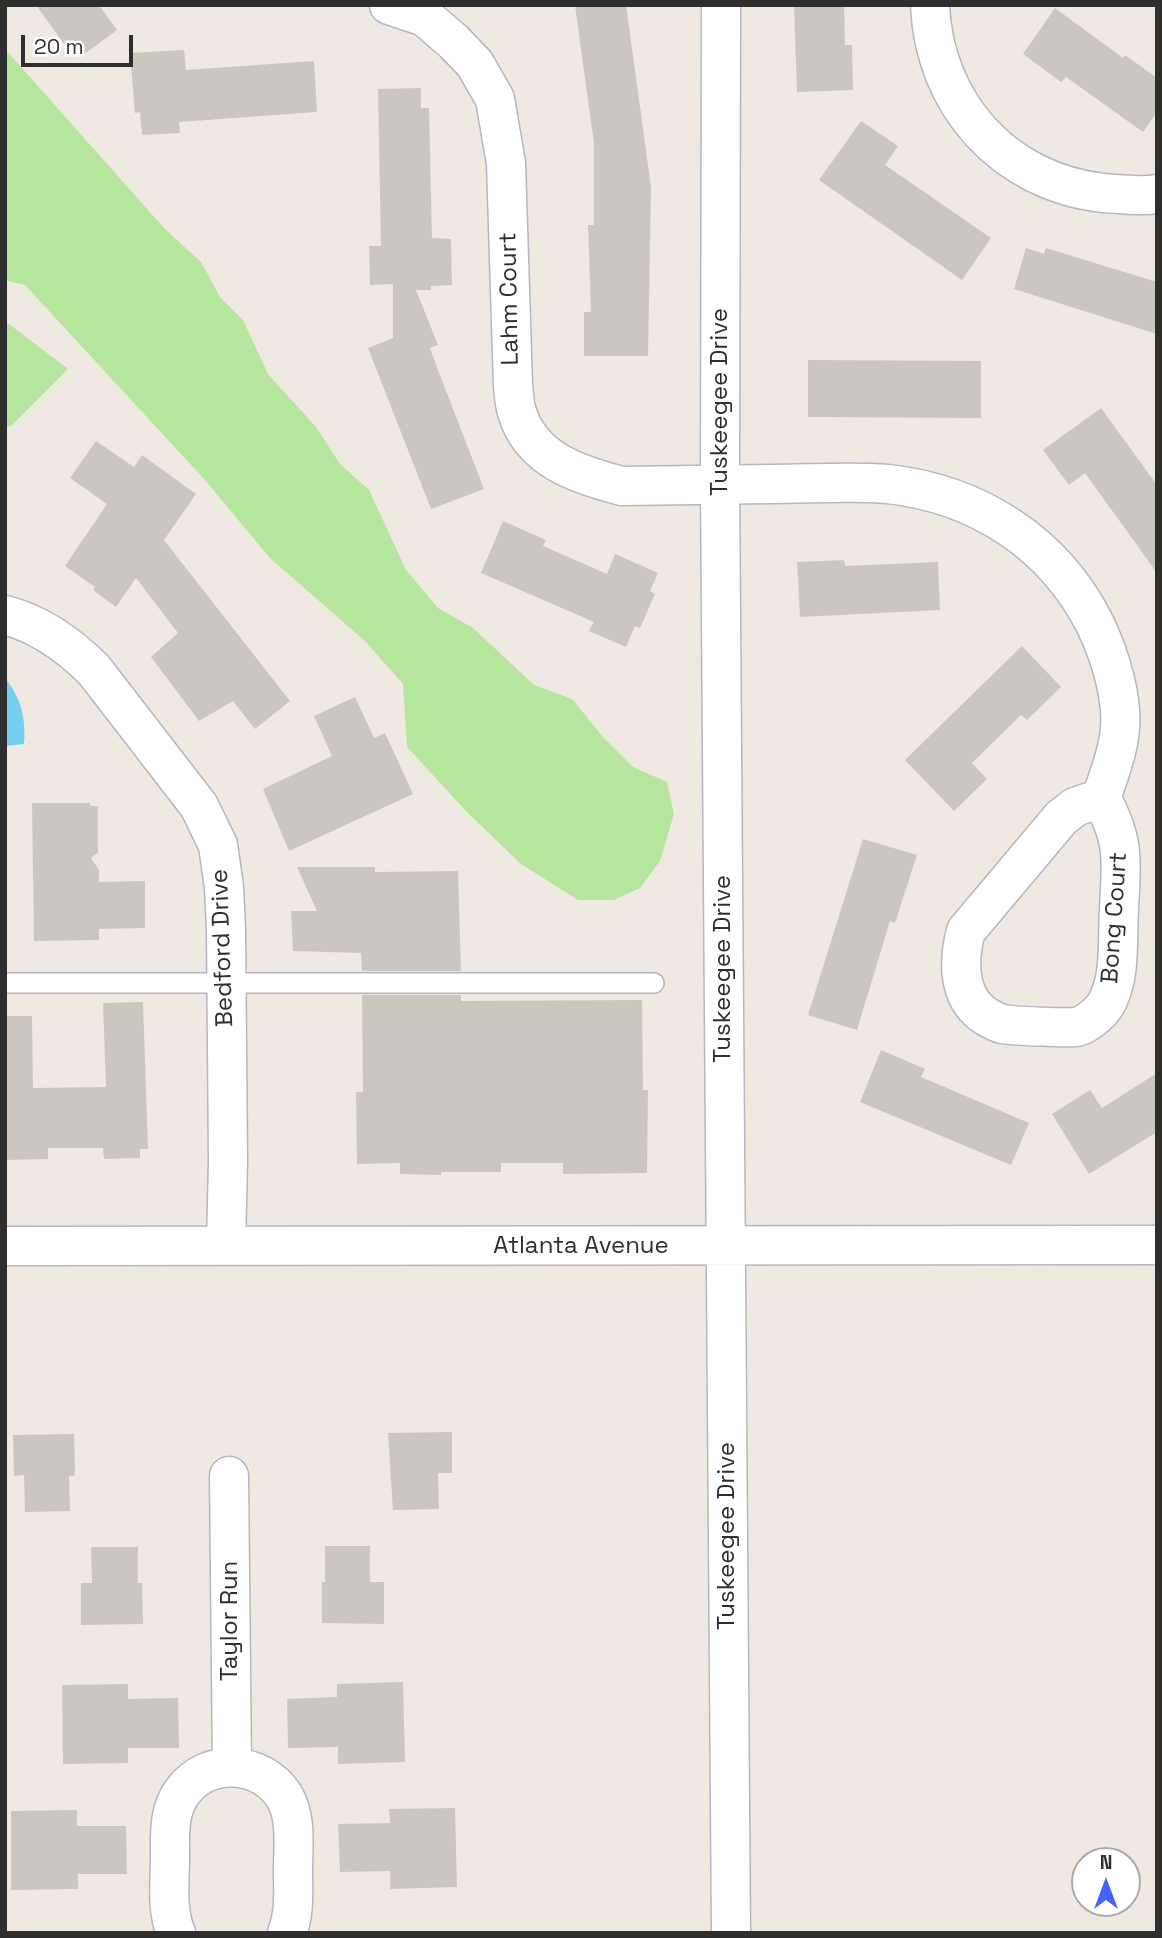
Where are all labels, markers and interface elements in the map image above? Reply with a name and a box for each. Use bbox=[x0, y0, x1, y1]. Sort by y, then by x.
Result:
scale bar bbox=[24, 21, 136, 65]
text: 20 m bbox=[34, 33, 84, 60]
street label: Lahm Court bbox=[494, 232, 526, 366]
street label: Tuskeegee Drive bbox=[706, 308, 734, 496]
street label: Bong Court bbox=[1096, 851, 1134, 985]
street label: Bedford Drive bbox=[206, 868, 240, 1028]
street label: Tuskeegee Drive bbox=[709, 875, 737, 1063]
street label: Atlanta Avenue bbox=[493, 1232, 669, 1260]
street label: Tuskeegee Drive bbox=[713, 1442, 741, 1630]
street label: Taylor Run bbox=[216, 1561, 244, 1681]
north arrow bbox=[1071, 1847, 1141, 1917]
text: N bbox=[1100, 1850, 1112, 1875]

